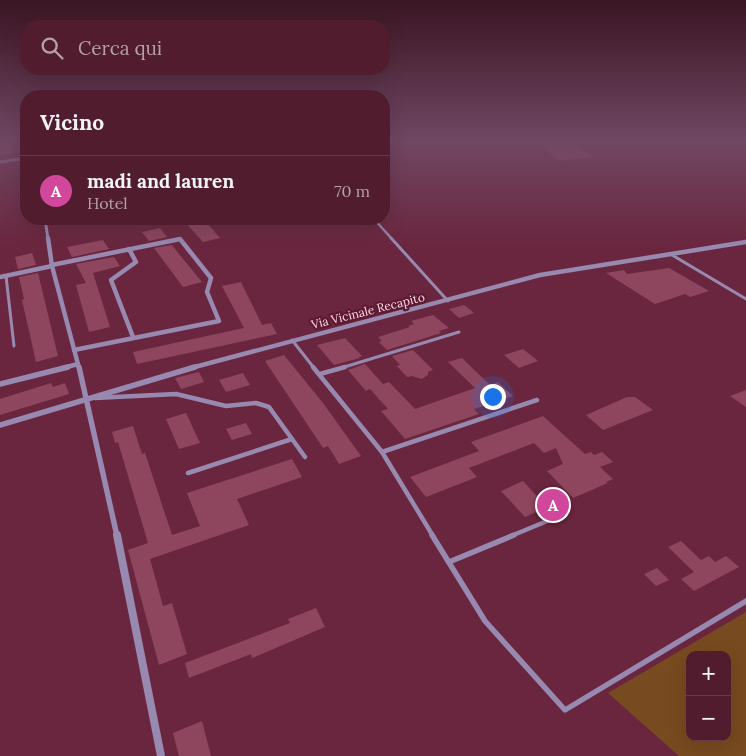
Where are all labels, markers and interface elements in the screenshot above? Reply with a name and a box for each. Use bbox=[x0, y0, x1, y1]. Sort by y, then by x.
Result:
search box bbox=[20, 20, 390, 75]
icon: search bbox=[38, 34, 66, 62]
text: Cerca qui bbox=[78, 36, 162, 60]
text: Vicino bbox=[40, 109, 104, 136]
text: madi and lauren bbox=[87, 169, 234, 193]
text: A bbox=[51, 181, 61, 201]
text: 70 m bbox=[334, 181, 370, 201]
text: Hotel bbox=[87, 193, 128, 213]
street label: Via Vicinale Recapito bbox=[309, 289, 426, 332]
your location bbox=[480, 384, 506, 410]
pin: A bbox=[537, 486, 569, 524]
map controls bbox=[686, 651, 731, 741]
button: + bbox=[686, 651, 731, 696]
button: − bbox=[686, 696, 731, 741]

